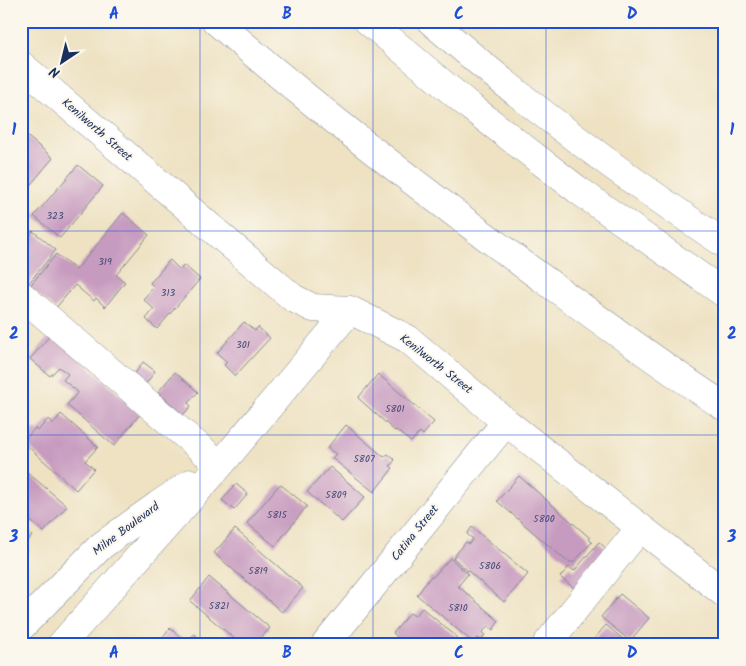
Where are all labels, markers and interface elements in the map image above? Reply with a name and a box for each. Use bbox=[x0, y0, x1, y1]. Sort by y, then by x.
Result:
text: A bbox=[109, 2, 119, 27]
text: B bbox=[282, 2, 292, 27]
text: C bbox=[454, 2, 464, 27]
text: D bbox=[627, 2, 638, 27]
north arrow bbox=[38, 38, 88, 88]
text: N bbox=[45, 60, 65, 83]
street label: Kenilworth Street bbox=[57, 94, 137, 166]
text: 1 bbox=[12, 118, 17, 143]
text: 1 bbox=[730, 118, 735, 143]
house number: 323 bbox=[46, 208, 64, 224]
house number: 319 bbox=[98, 254, 112, 270]
house number: 313 bbox=[161, 285, 176, 301]
text: 2 bbox=[9, 322, 19, 347]
text: 2 bbox=[727, 322, 737, 347]
street label: Kenilworth Street bbox=[395, 329, 477, 399]
house number: 301 bbox=[236, 337, 250, 353]
house number: 5801 bbox=[385, 401, 405, 417]
house number: 5807 bbox=[354, 451, 375, 467]
house number: 5809 bbox=[325, 487, 347, 503]
street label: Milne Boulevard bbox=[88, 497, 164, 561]
street label: Catina Street bbox=[386, 500, 444, 565]
house number: 5815 bbox=[267, 507, 288, 523]
house number: 5800 bbox=[533, 511, 555, 527]
text: 3 bbox=[9, 525, 19, 550]
text: 3 bbox=[727, 525, 737, 550]
house number: 5806 bbox=[479, 558, 501, 574]
house number: 5819 bbox=[248, 563, 268, 579]
house number: 5821 bbox=[209, 598, 229, 614]
house number: 5810 bbox=[448, 600, 468, 616]
text: A bbox=[109, 641, 119, 666]
text: B bbox=[282, 641, 292, 666]
text: C bbox=[454, 641, 464, 666]
text: D bbox=[627, 641, 638, 666]

